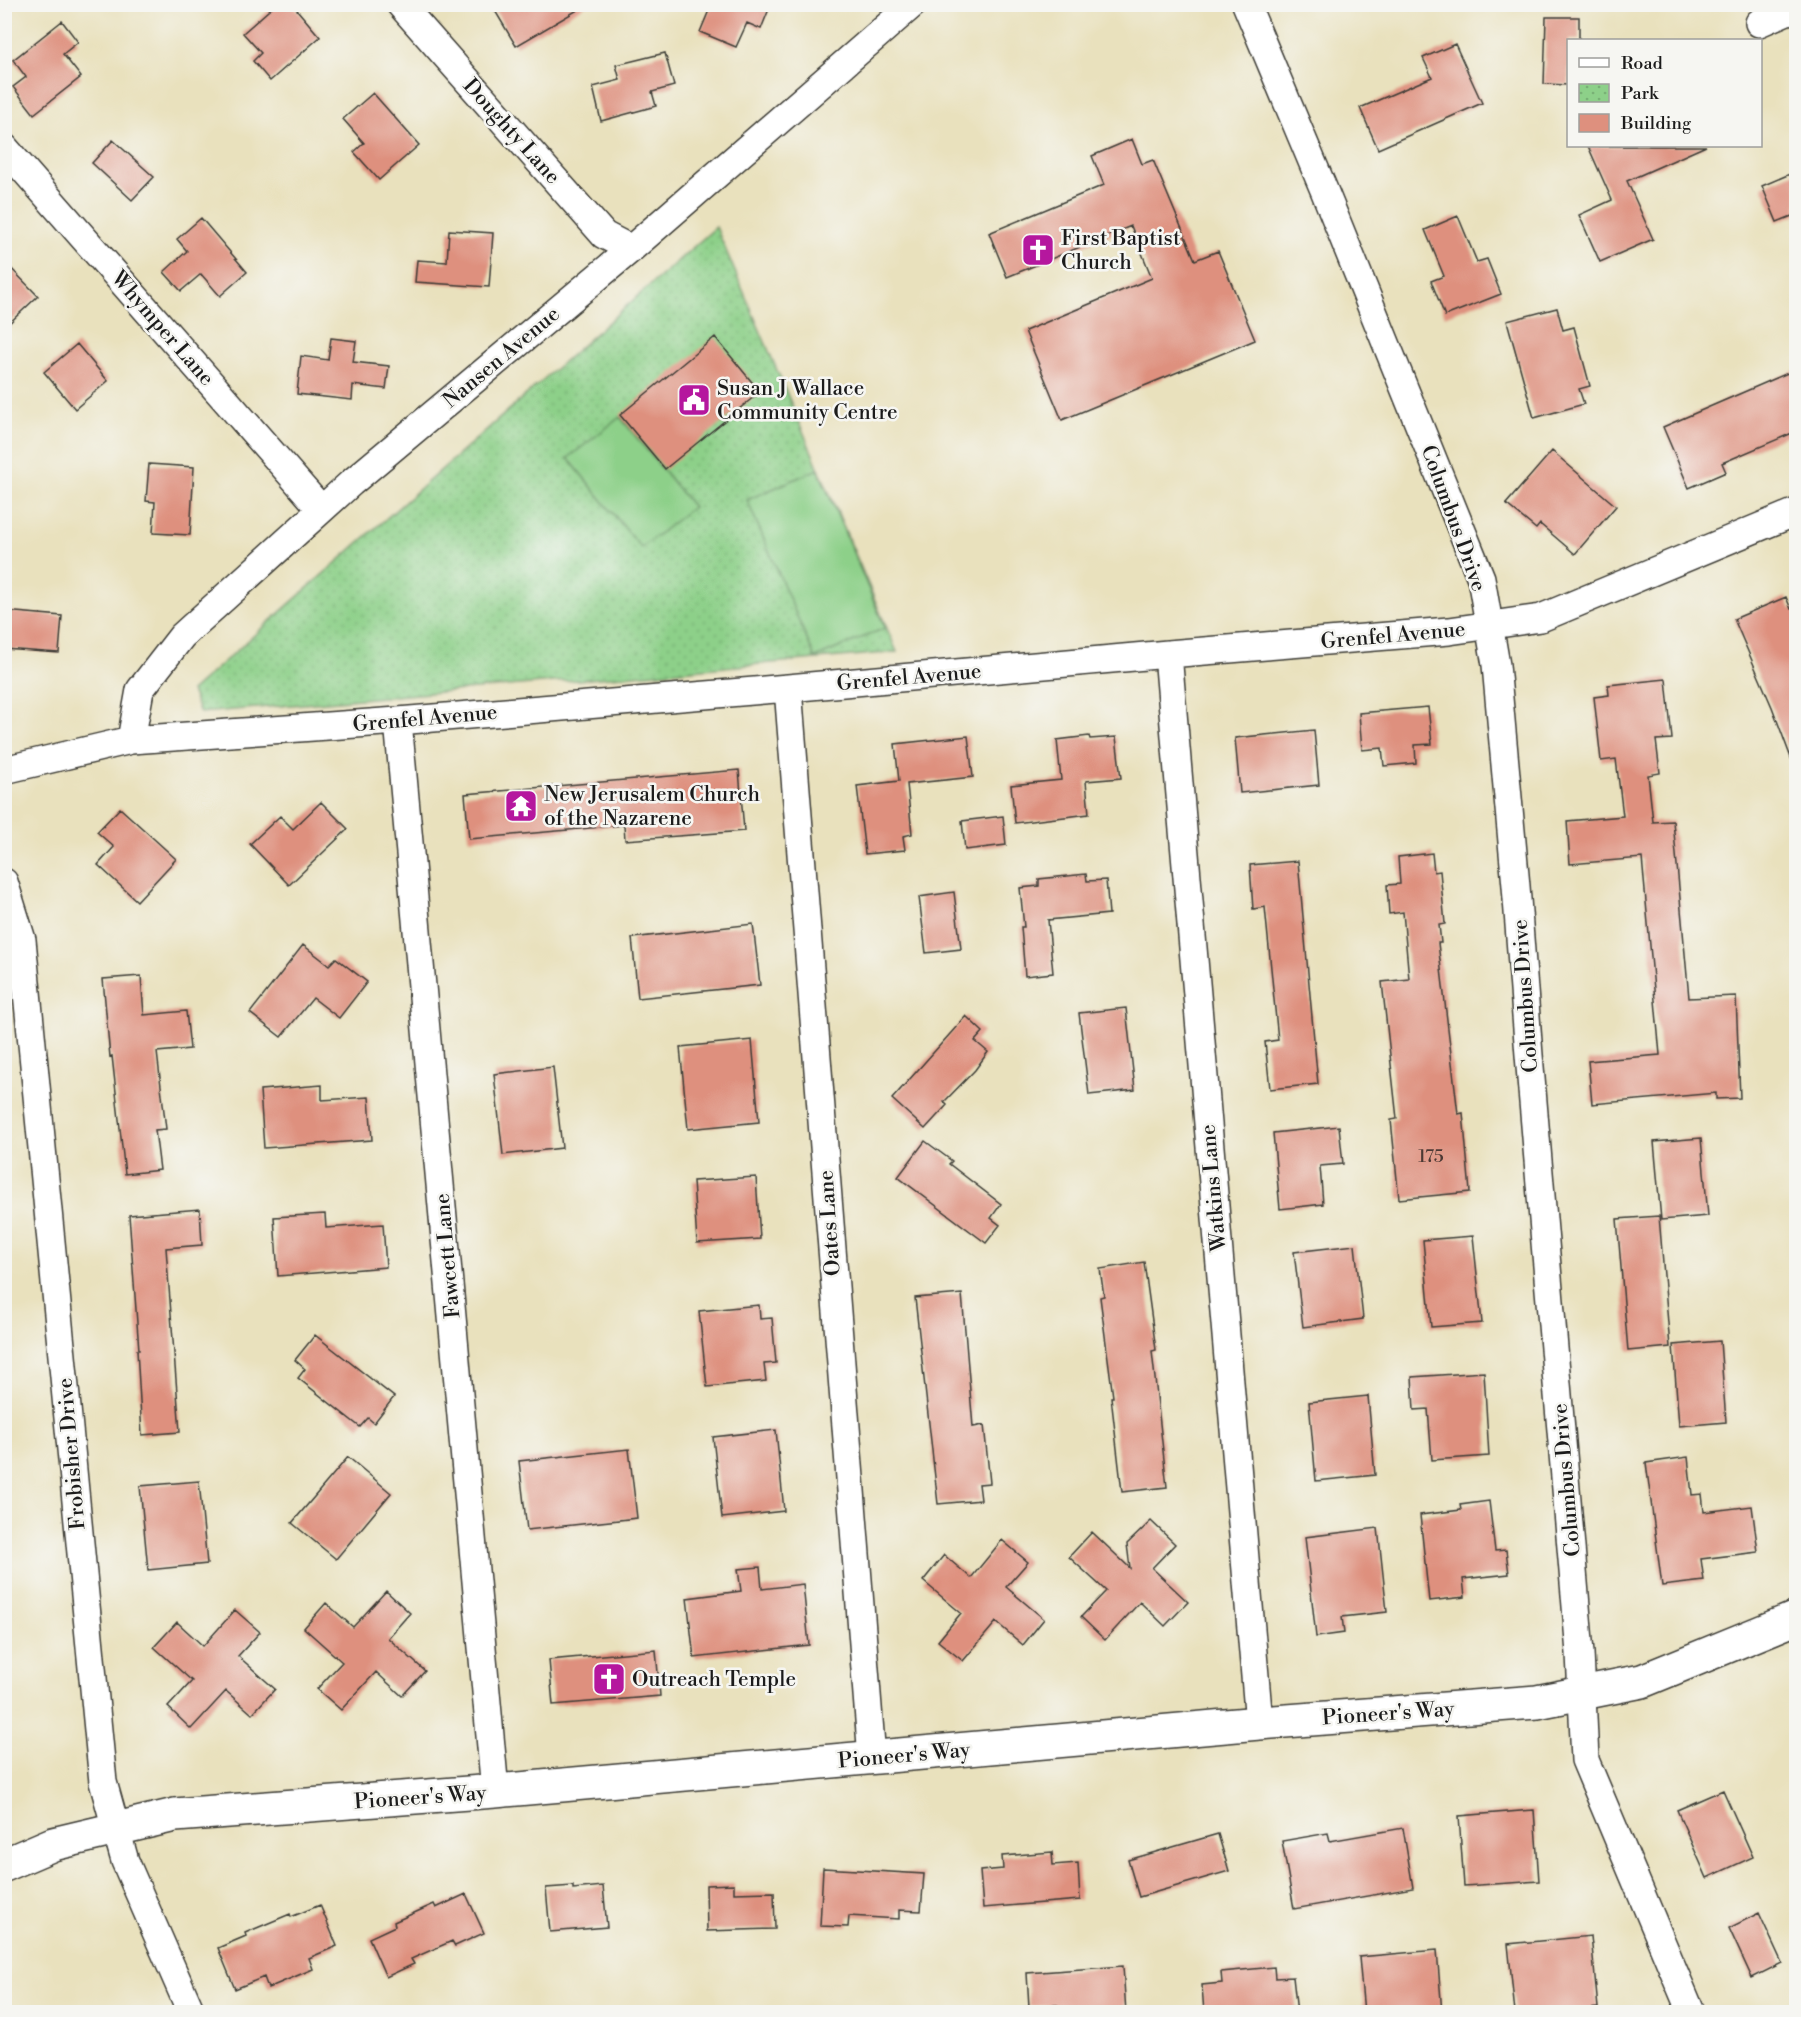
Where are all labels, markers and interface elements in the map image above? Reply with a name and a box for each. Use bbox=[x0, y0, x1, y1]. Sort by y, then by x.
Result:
legend bbox=[1567, 39, 1762, 147]
text: Road bbox=[1621, 52, 1664, 75]
street label: Doughty Lane bbox=[457, 74, 565, 190]
text: Park bbox=[1621, 82, 1660, 105]
text: Building bbox=[1620, 112, 1692, 135]
place label: First Baptist Church bbox=[1061, 226, 1181, 276]
church icon: First Baptist Church bbox=[1020, 232, 1056, 268]
street label: Whymper Lane bbox=[105, 265, 219, 391]
street label: Nansen Avenue bbox=[438, 301, 565, 414]
place label: Susan J Wallace Community Centre bbox=[717, 376, 898, 426]
public building icon: Susan J Wallace Community Centre bbox=[676, 382, 712, 418]
street label: Columbus Drive bbox=[1415, 442, 1492, 595]
street label: Grenfel Avenue bbox=[1320, 617, 1466, 655]
street label: Grenfel Avenue bbox=[836, 659, 982, 697]
street label: Grenfel Avenue bbox=[352, 700, 498, 738]
place label: New Jerusalem Church of the Nazarene bbox=[544, 782, 760, 832]
temple icon: New Jerusalem Church of the Nazarene bbox=[503, 788, 539, 824]
street label: Columbus Drive bbox=[1508, 918, 1544, 1074]
street label: Watkins Lane bbox=[1195, 1123, 1233, 1253]
house number: 175 bbox=[1418, 1145, 1444, 1168]
street label: Oates Lane bbox=[813, 1169, 847, 1277]
street label: Fawcett Lane bbox=[430, 1192, 466, 1319]
street label: Frobisher Drive bbox=[52, 1377, 92, 1531]
street label: Columbus Drive bbox=[1547, 1402, 1587, 1558]
church icon: Outreach Temple bbox=[591, 1661, 627, 1697]
place label: Outreach Temple bbox=[632, 1667, 796, 1693]
street label: Pioneer's Way bbox=[1321, 1696, 1456, 1732]
street label: Pioneer's Way bbox=[837, 1737, 972, 1775]
street label: Pioneer's Way bbox=[353, 1780, 488, 1816]

